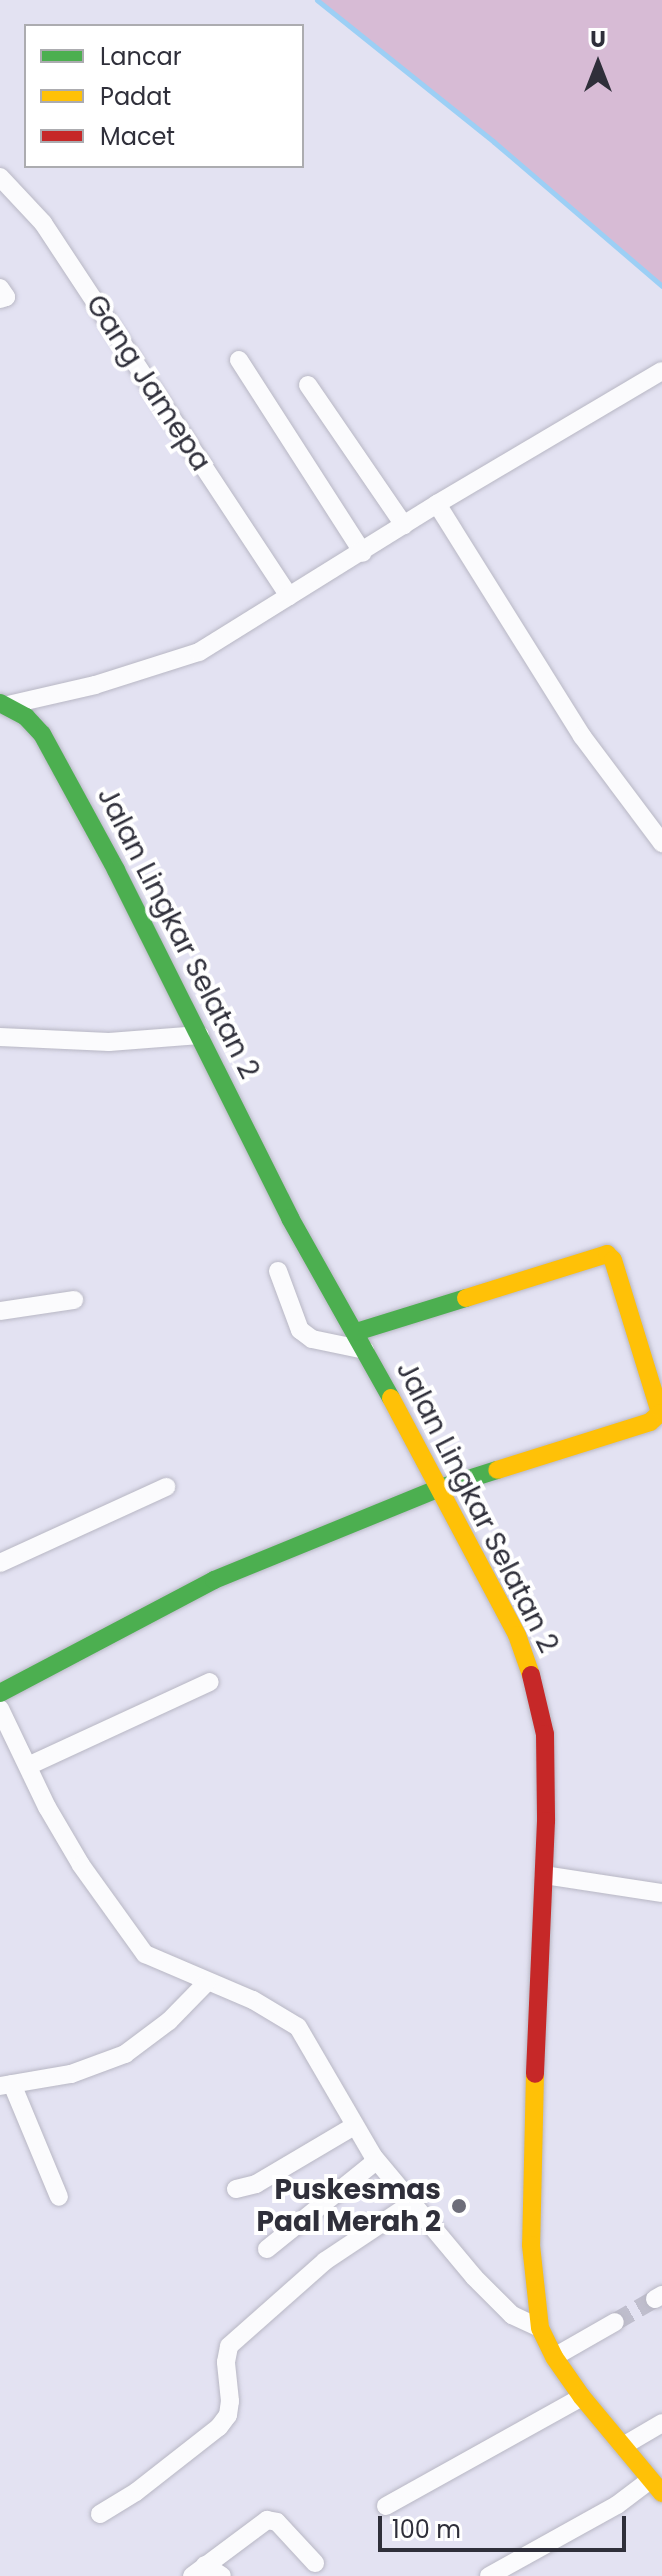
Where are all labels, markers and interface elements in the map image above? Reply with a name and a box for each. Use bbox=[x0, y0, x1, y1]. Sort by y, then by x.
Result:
legend bbox=[24, 24, 304, 168]
north arrow bbox=[558, 24, 638, 104]
text: U bbox=[590, 24, 606, 55]
text: Lancar bbox=[100, 40, 182, 73]
text: Padat bbox=[100, 80, 171, 113]
text: Macet bbox=[100, 120, 175, 153]
street label: Gang Jamepa bbox=[79, 289, 217, 477]
street label: Jalan Lingkar Selatan 2 bbox=[90, 782, 266, 1084]
street label: Jalan Lingkar Selatan 2 bbox=[389, 1356, 565, 1658]
place label: Puskesmas Paal Merah 2 bbox=[257, 2173, 441, 2239]
marker: Puskesmas Paal Merah 2 bbox=[448, 2195, 470, 2217]
scale bar bbox=[382, 2500, 630, 2550]
text: 100 m bbox=[392, 2513, 461, 2546]

